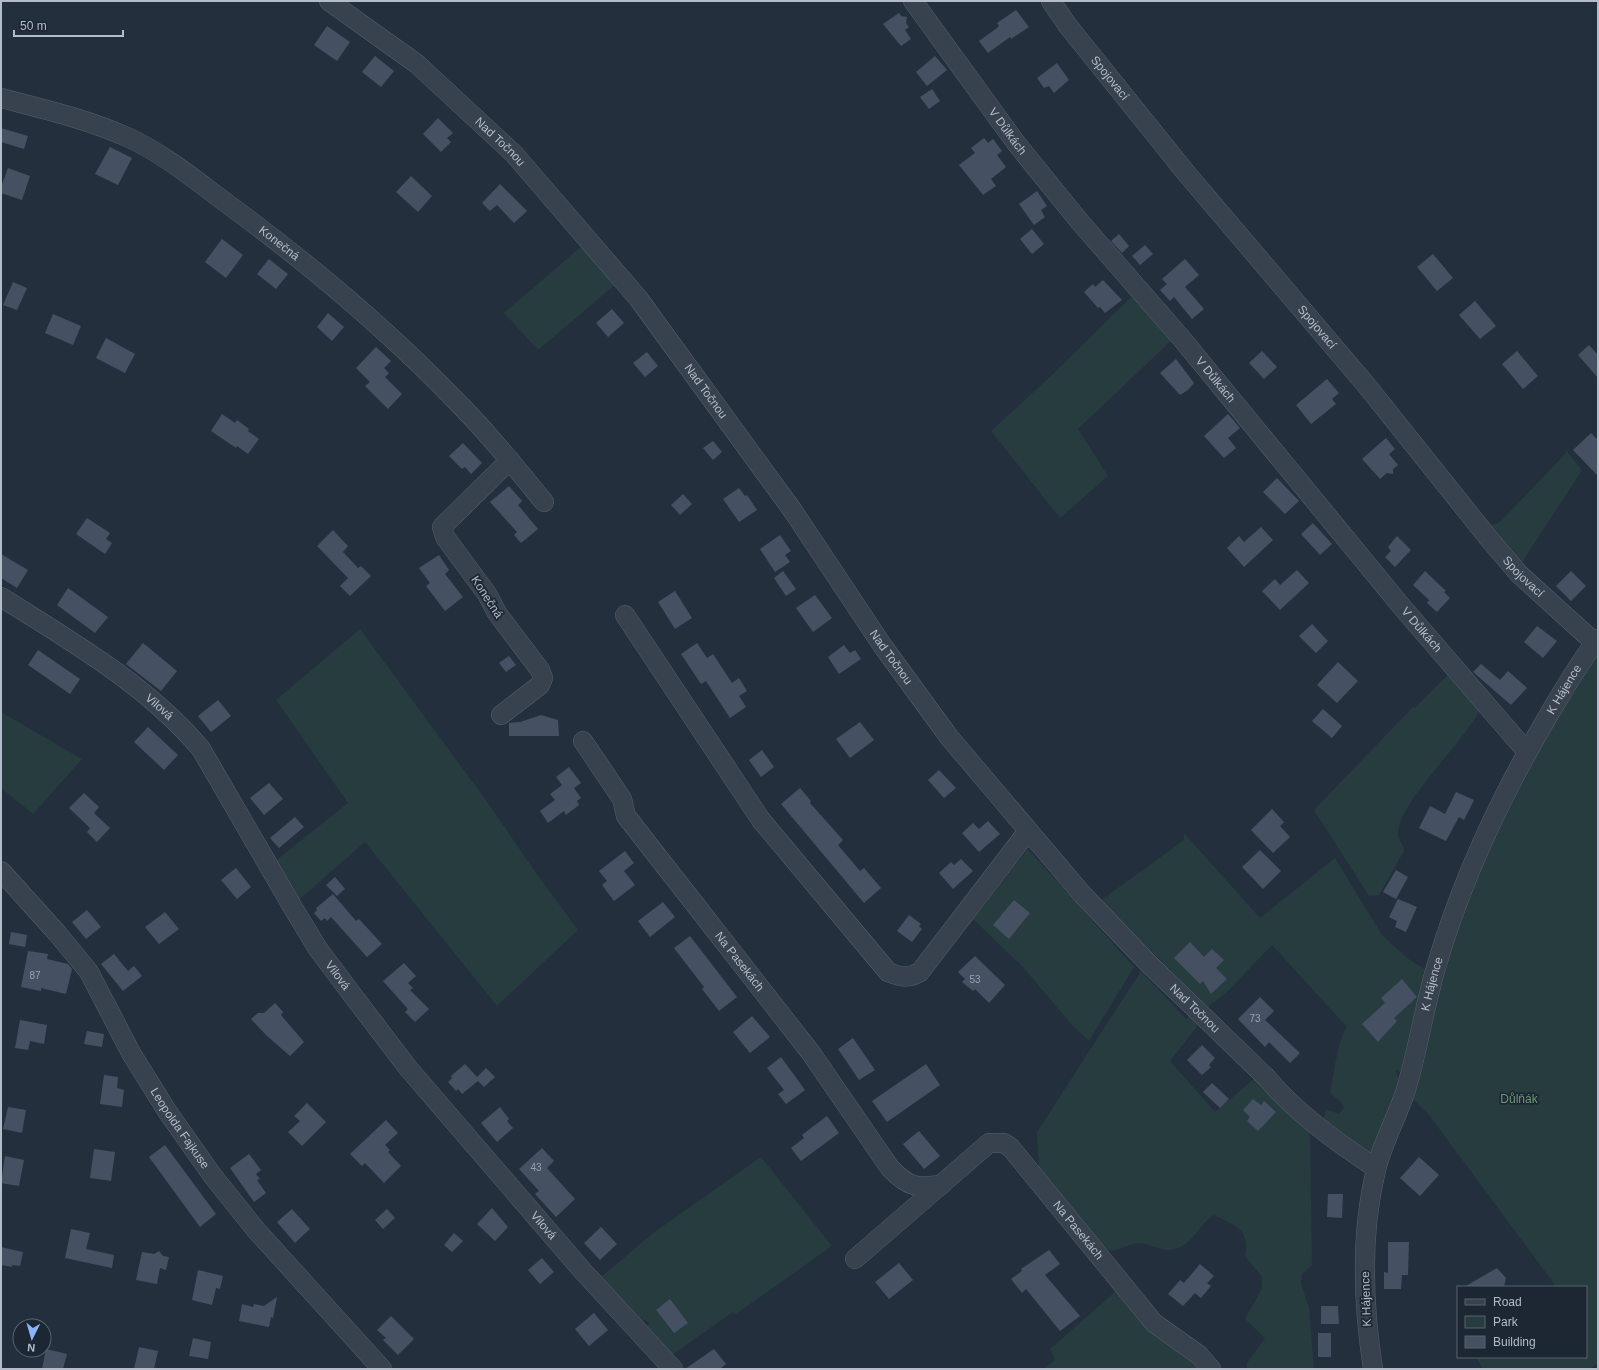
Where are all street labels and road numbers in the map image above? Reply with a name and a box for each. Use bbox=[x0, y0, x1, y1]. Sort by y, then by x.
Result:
street label: Spojovací bbox=[1088, 53, 1132, 103]
street label: V Důlkách bbox=[986, 105, 1030, 157]
street label: Nad Točnou bbox=[472, 115, 528, 169]
street label: Konečná bbox=[256, 223, 303, 263]
street label: Spojovací bbox=[1295, 302, 1340, 352]
street label: V Důlkách bbox=[1193, 354, 1238, 405]
street label: Nad Točnou bbox=[681, 361, 730, 421]
street label: Spojovací bbox=[1500, 553, 1547, 601]
street label: Konečná bbox=[468, 573, 506, 621]
street label: V Důlkách bbox=[1398, 604, 1445, 655]
street label: Nad Točnou bbox=[867, 627, 915, 687]
street label: K Hájence bbox=[1544, 662, 1585, 717]
street label: Vilová bbox=[143, 691, 176, 723]
street label: Na Pasekách bbox=[712, 929, 767, 994]
street label: K Hájence bbox=[1418, 955, 1446, 1012]
street label: Vilová bbox=[322, 958, 353, 993]
street label: Nad Točnou bbox=[1167, 981, 1223, 1035]
street label: Leopolda Fajkuse bbox=[147, 1085, 213, 1172]
street label: Na Pasekách bbox=[1050, 1198, 1106, 1262]
street label: Vilová bbox=[528, 1209, 560, 1243]
street label: K Hájence bbox=[1358, 1271, 1374, 1327]

